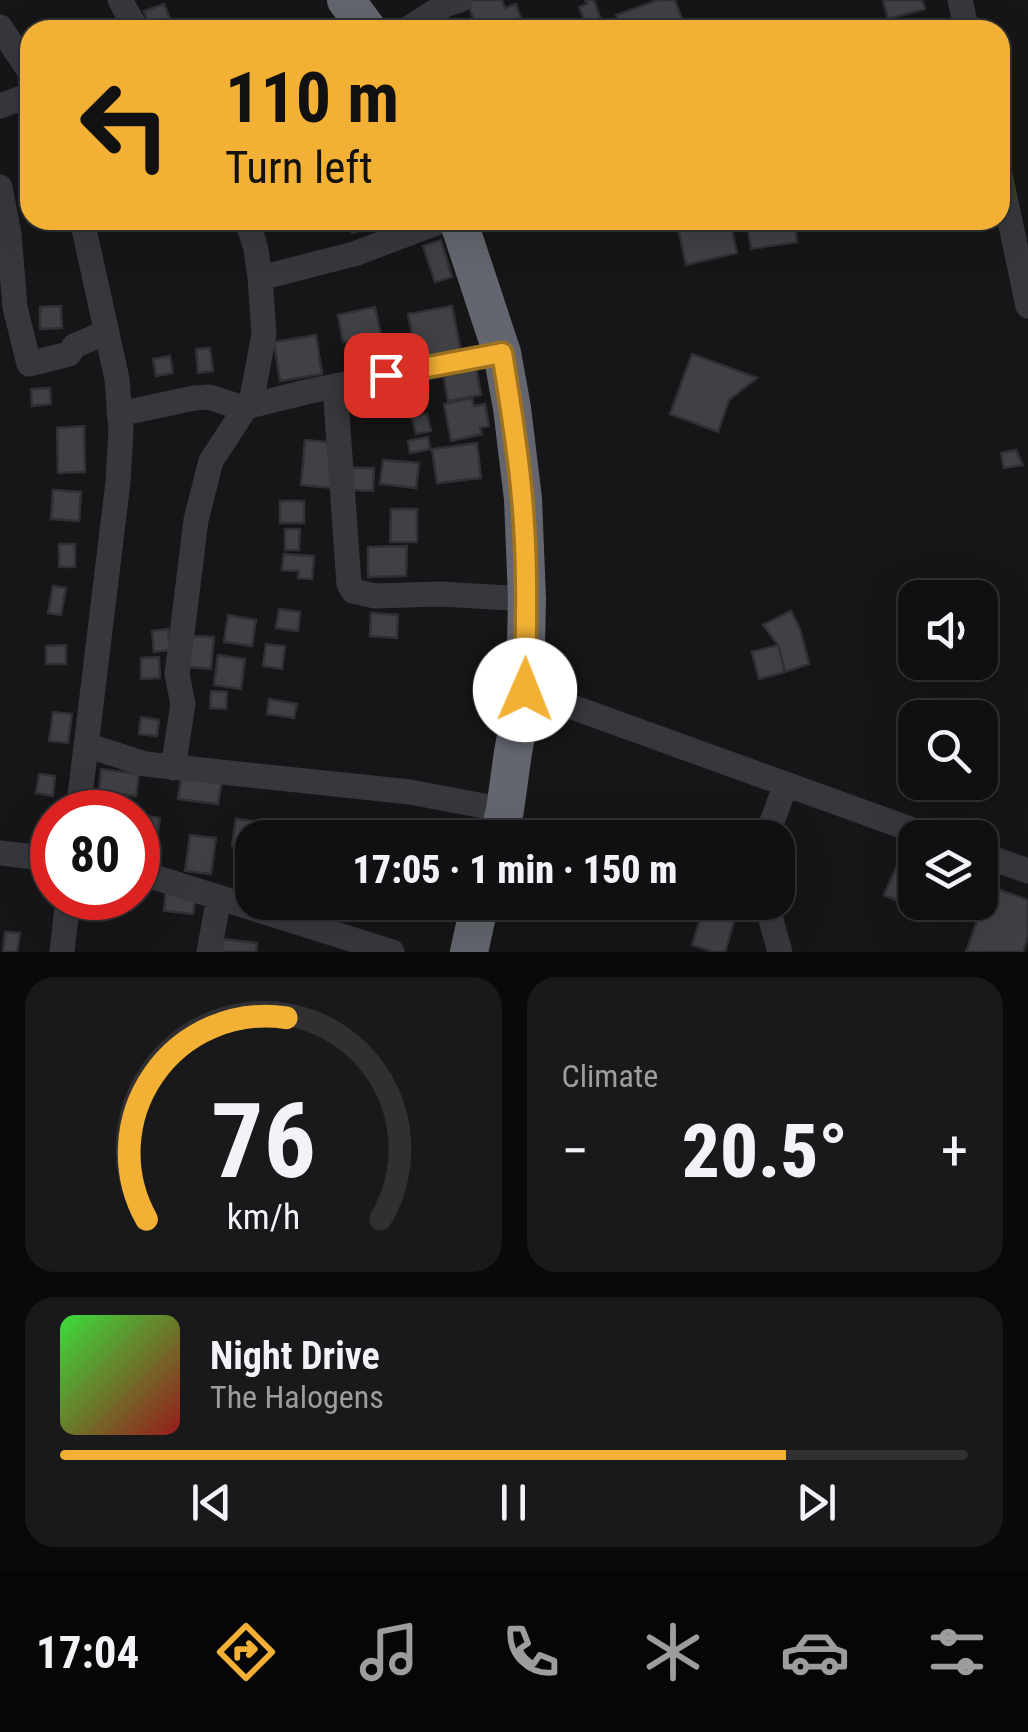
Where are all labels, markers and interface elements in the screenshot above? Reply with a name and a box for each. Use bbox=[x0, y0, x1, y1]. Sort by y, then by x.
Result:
text: 110 m bbox=[225, 57, 399, 139]
icon: left bbox=[60, 60, 190, 190]
text: Turn left bbox=[225, 141, 373, 194]
pin bbox=[344, 333, 429, 418]
icon: arrive bbox=[359, 348, 414, 403]
map controls bbox=[898, 580, 998, 920]
button: sound bbox=[898, 580, 998, 680]
position arrow bbox=[473, 638, 577, 742]
button: search bbox=[898, 700, 998, 800]
speed limit sign: 80 bbox=[30, 790, 160, 920]
button: layers bbox=[898, 820, 998, 920]
text: 17:05 · 1 min · 150 m bbox=[353, 848, 677, 892]
text: Climate bbox=[562, 1057, 658, 1095]
text: 76 bbox=[211, 1081, 316, 1202]
text: 20.5° bbox=[682, 1107, 848, 1195]
text: − bbox=[562, 1119, 589, 1183]
text: + bbox=[941, 1119, 968, 1183]
text: km/h bbox=[226, 1196, 300, 1238]
text: Night Drive bbox=[210, 1334, 380, 1378]
text: The Halogens bbox=[210, 1378, 384, 1416]
icon: previous bbox=[184, 1475, 239, 1530]
icon: pause bbox=[486, 1475, 541, 1530]
icon: next bbox=[789, 1475, 844, 1530]
icon: directions bbox=[211, 1617, 281, 1687]
icon: music bbox=[354, 1617, 424, 1687]
icon: phone bbox=[496, 1617, 566, 1687]
icon: climate bbox=[638, 1617, 708, 1687]
icon: car bbox=[780, 1617, 850, 1687]
icon: filters bbox=[922, 1617, 992, 1687]
text: 17:04 bbox=[36, 1626, 139, 1679]

